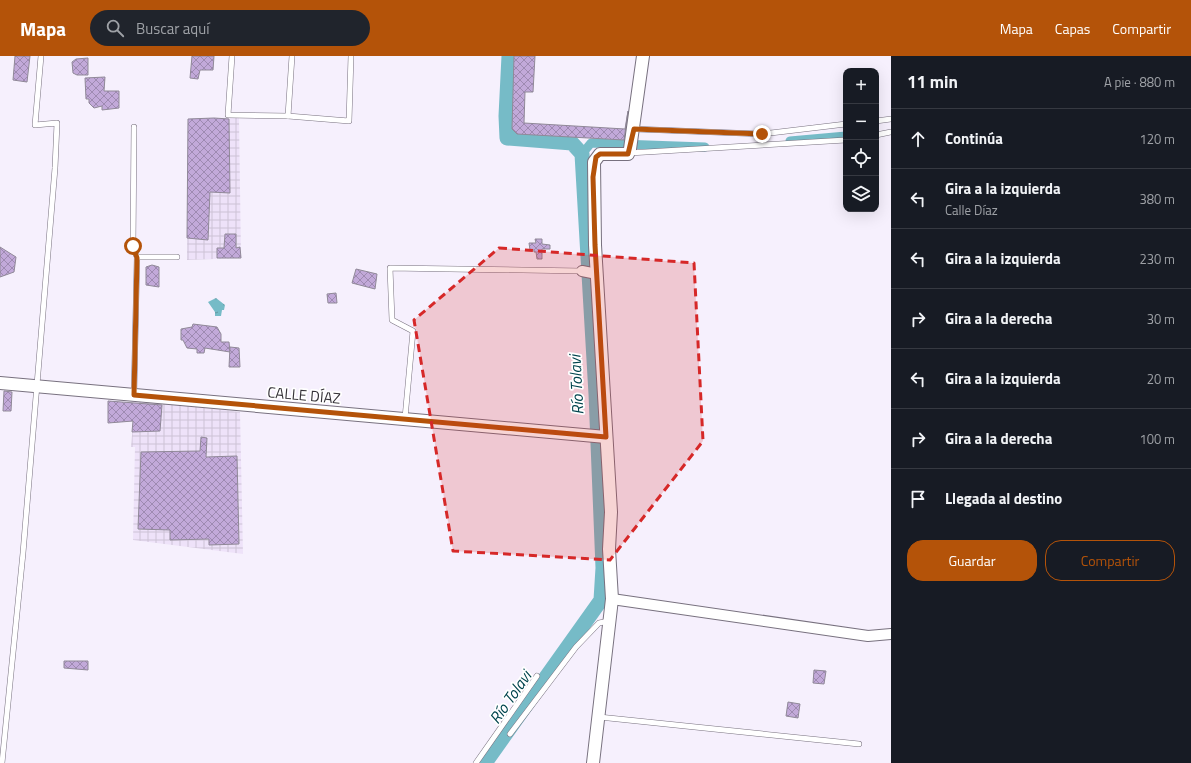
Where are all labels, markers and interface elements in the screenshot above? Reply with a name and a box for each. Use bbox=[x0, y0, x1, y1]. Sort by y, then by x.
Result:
search box bbox=[90, 10, 370, 46]
text: Mapa bbox=[20, 14, 66, 43]
icon: search bbox=[104, 17, 126, 39]
text: Buscar aquí bbox=[136, 17, 209, 40]
text: Mapa bbox=[1000, 18, 1033, 39]
text: Capas bbox=[1055, 18, 1090, 39]
text: Compartir bbox=[1112, 18, 1171, 39]
map controls bbox=[843, 68, 879, 212]
button: + bbox=[843, 68, 879, 104]
text: 11 min bbox=[907, 69, 958, 95]
text: A pie · 880 m bbox=[1104, 72, 1175, 92]
button: − bbox=[843, 104, 879, 140]
route end bbox=[753, 125, 771, 143]
text: Continúa bbox=[945, 127, 1003, 150]
icon: ahead bbox=[907, 128, 929, 150]
text: 120 m bbox=[1139, 129, 1175, 149]
button: locate bbox=[843, 140, 879, 176]
button: layers bbox=[843, 176, 879, 212]
text: Gira a la izquierda bbox=[945, 177, 1061, 200]
icon: left bbox=[907, 188, 929, 210]
text: 380 m bbox=[1139, 189, 1175, 209]
text: Calle Díaz bbox=[945, 200, 998, 220]
route start bbox=[124, 237, 142, 255]
text: Gira a la izquierda bbox=[945, 247, 1061, 270]
icon: left bbox=[907, 248, 929, 270]
text: 230 m bbox=[1139, 249, 1175, 269]
text: Gira a la derecha bbox=[945, 307, 1052, 330]
icon: right bbox=[907, 308, 929, 330]
text: 30 m bbox=[1147, 309, 1175, 329]
water label: Río Tolavi bbox=[562, 353, 590, 416]
text: Gira a la izquierda bbox=[945, 367, 1061, 390]
icon: left bbox=[907, 368, 929, 390]
text: 20 m bbox=[1147, 369, 1175, 389]
street label: CALLE DÍAZ bbox=[266, 380, 342, 410]
text: Gira a la derecha bbox=[945, 427, 1052, 450]
icon: right bbox=[907, 428, 929, 450]
text: 100 m bbox=[1139, 429, 1175, 449]
text: Llegada al destino bbox=[945, 487, 1062, 510]
icon: arrive bbox=[907, 488, 929, 510]
button: Guardar bbox=[907, 540, 1037, 581]
button: Compartir bbox=[1045, 540, 1175, 581]
water label: Río Tolavi bbox=[483, 664, 538, 728]

